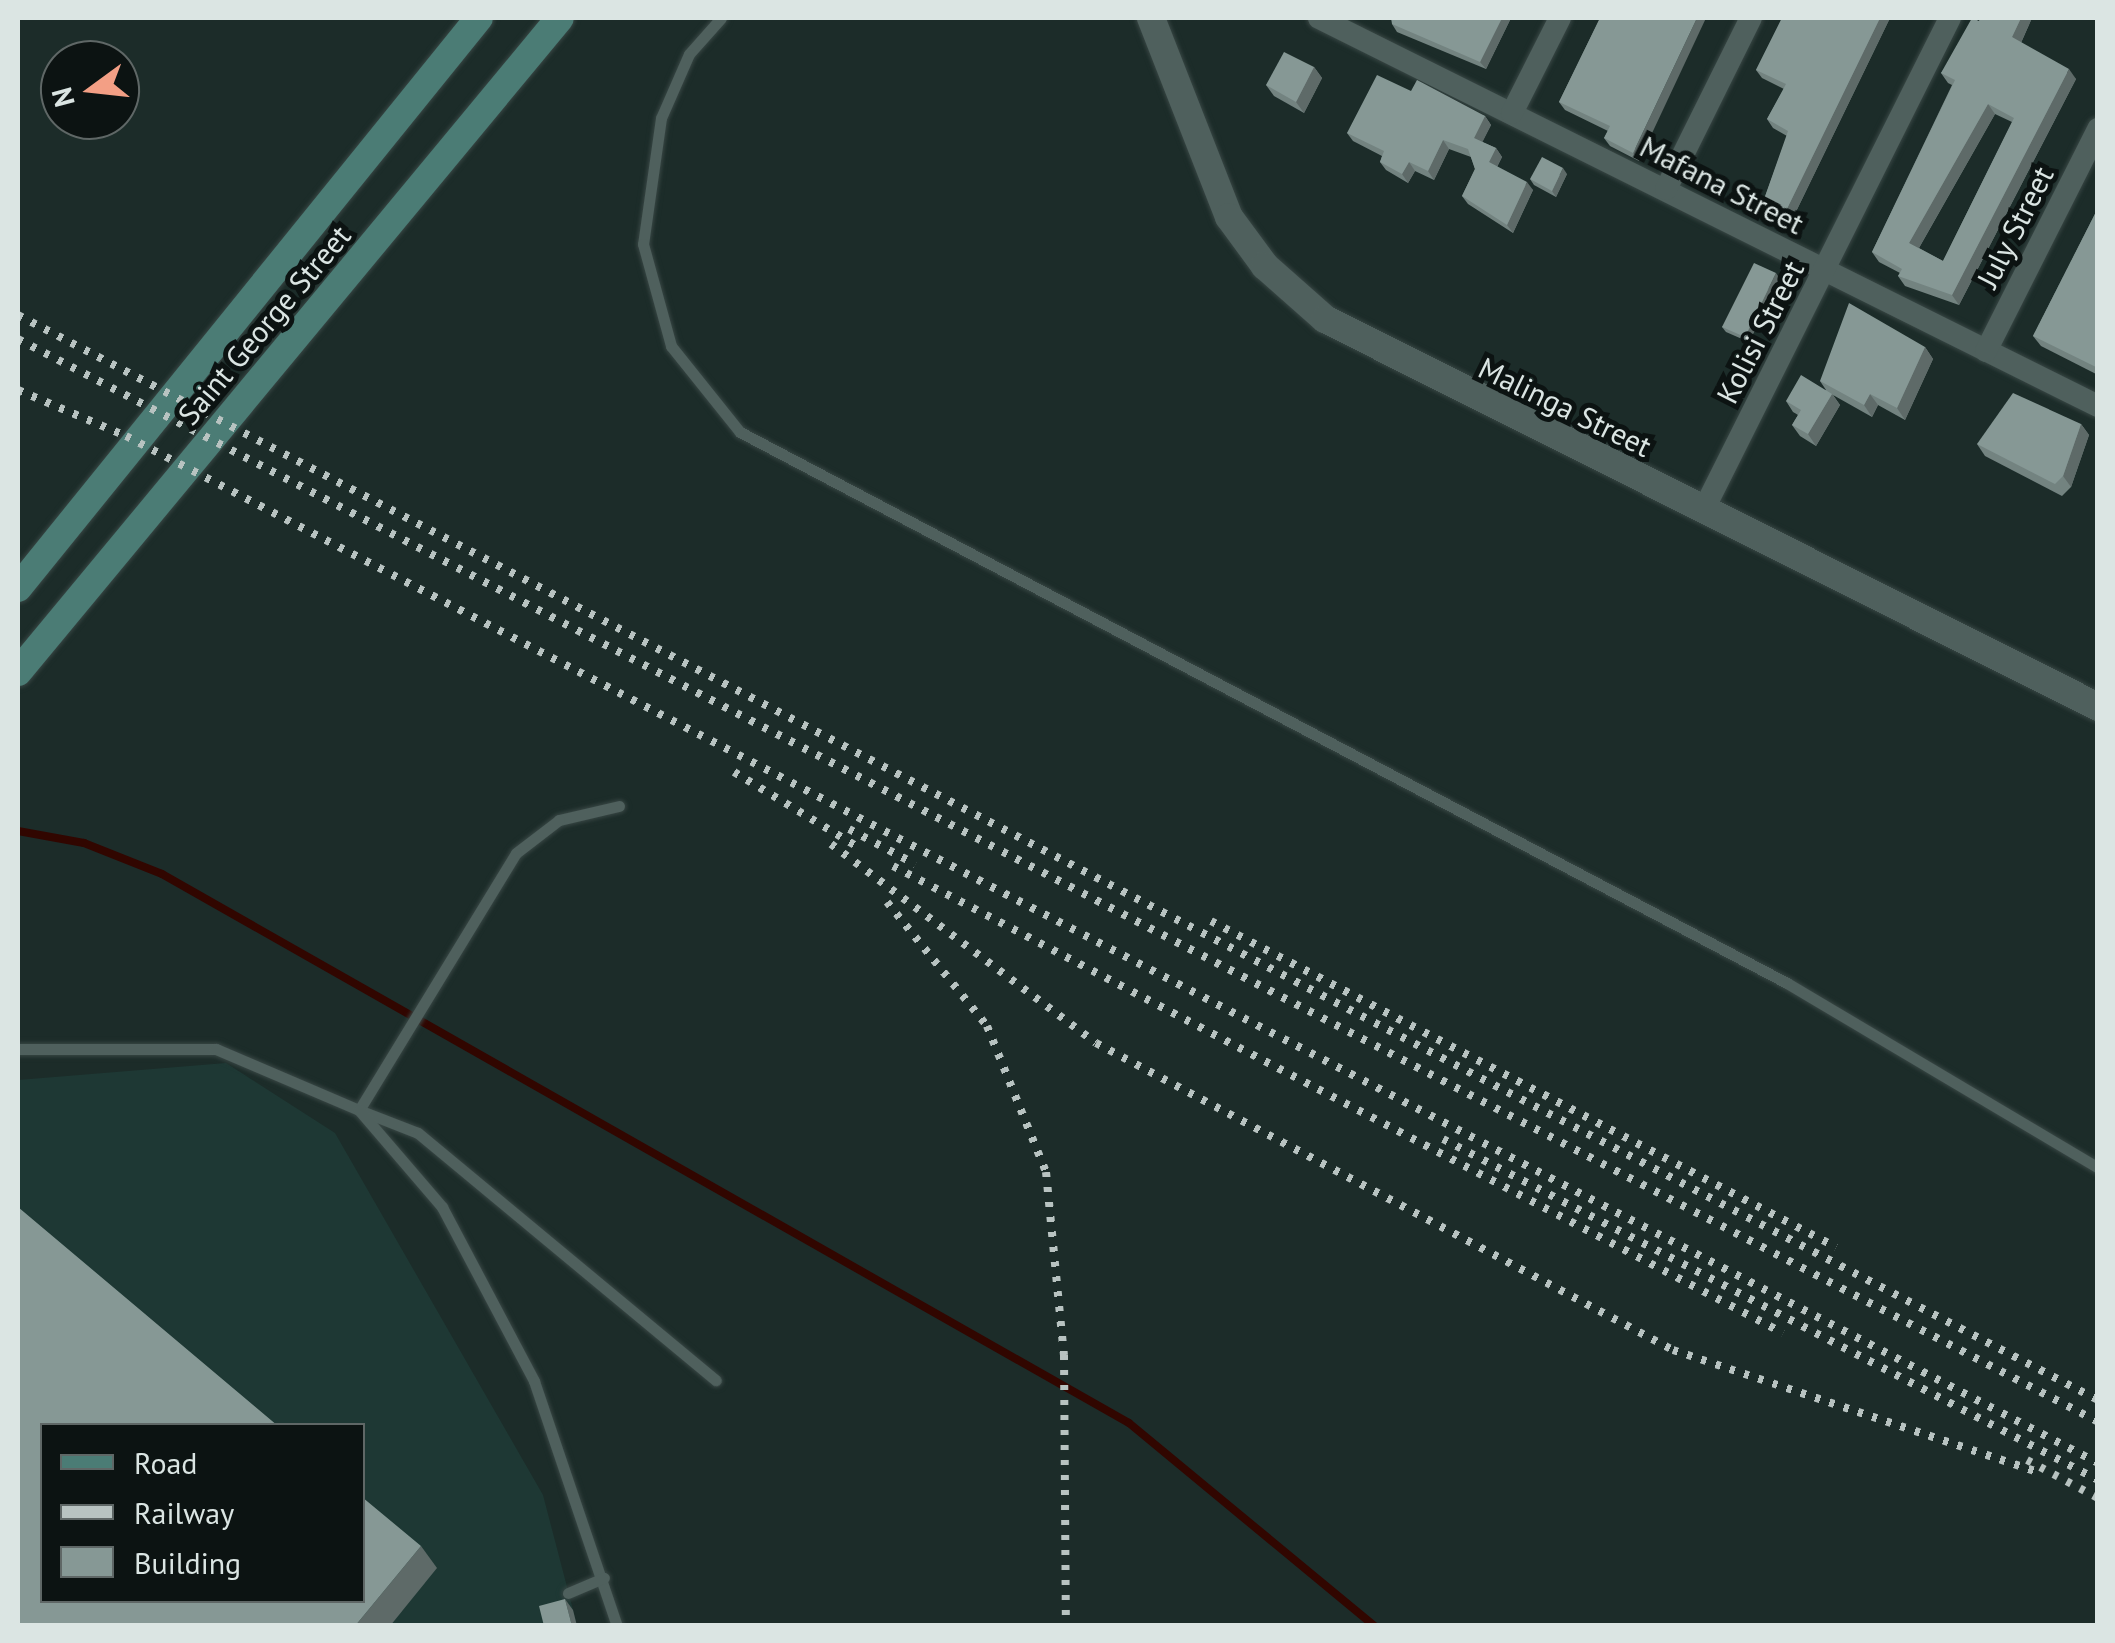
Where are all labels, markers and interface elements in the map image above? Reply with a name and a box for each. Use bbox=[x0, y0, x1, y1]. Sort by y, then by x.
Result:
north arrow bbox=[40, 40, 140, 140]
text: N bbox=[42, 84, 83, 111]
street label: Mafana Street bbox=[1634, 128, 1810, 242]
street label: July Street bbox=[1969, 160, 2061, 294]
street label: Saint George Street bbox=[170, 218, 358, 432]
street label: Kolisi Street bbox=[1709, 255, 1811, 409]
street label: Malinga Street bbox=[1473, 350, 1657, 464]
legend bbox=[40, 1423, 365, 1603]
text: Road bbox=[134, 1443, 198, 1482]
text: Railway bbox=[134, 1493, 234, 1532]
text: Building bbox=[134, 1543, 241, 1582]

